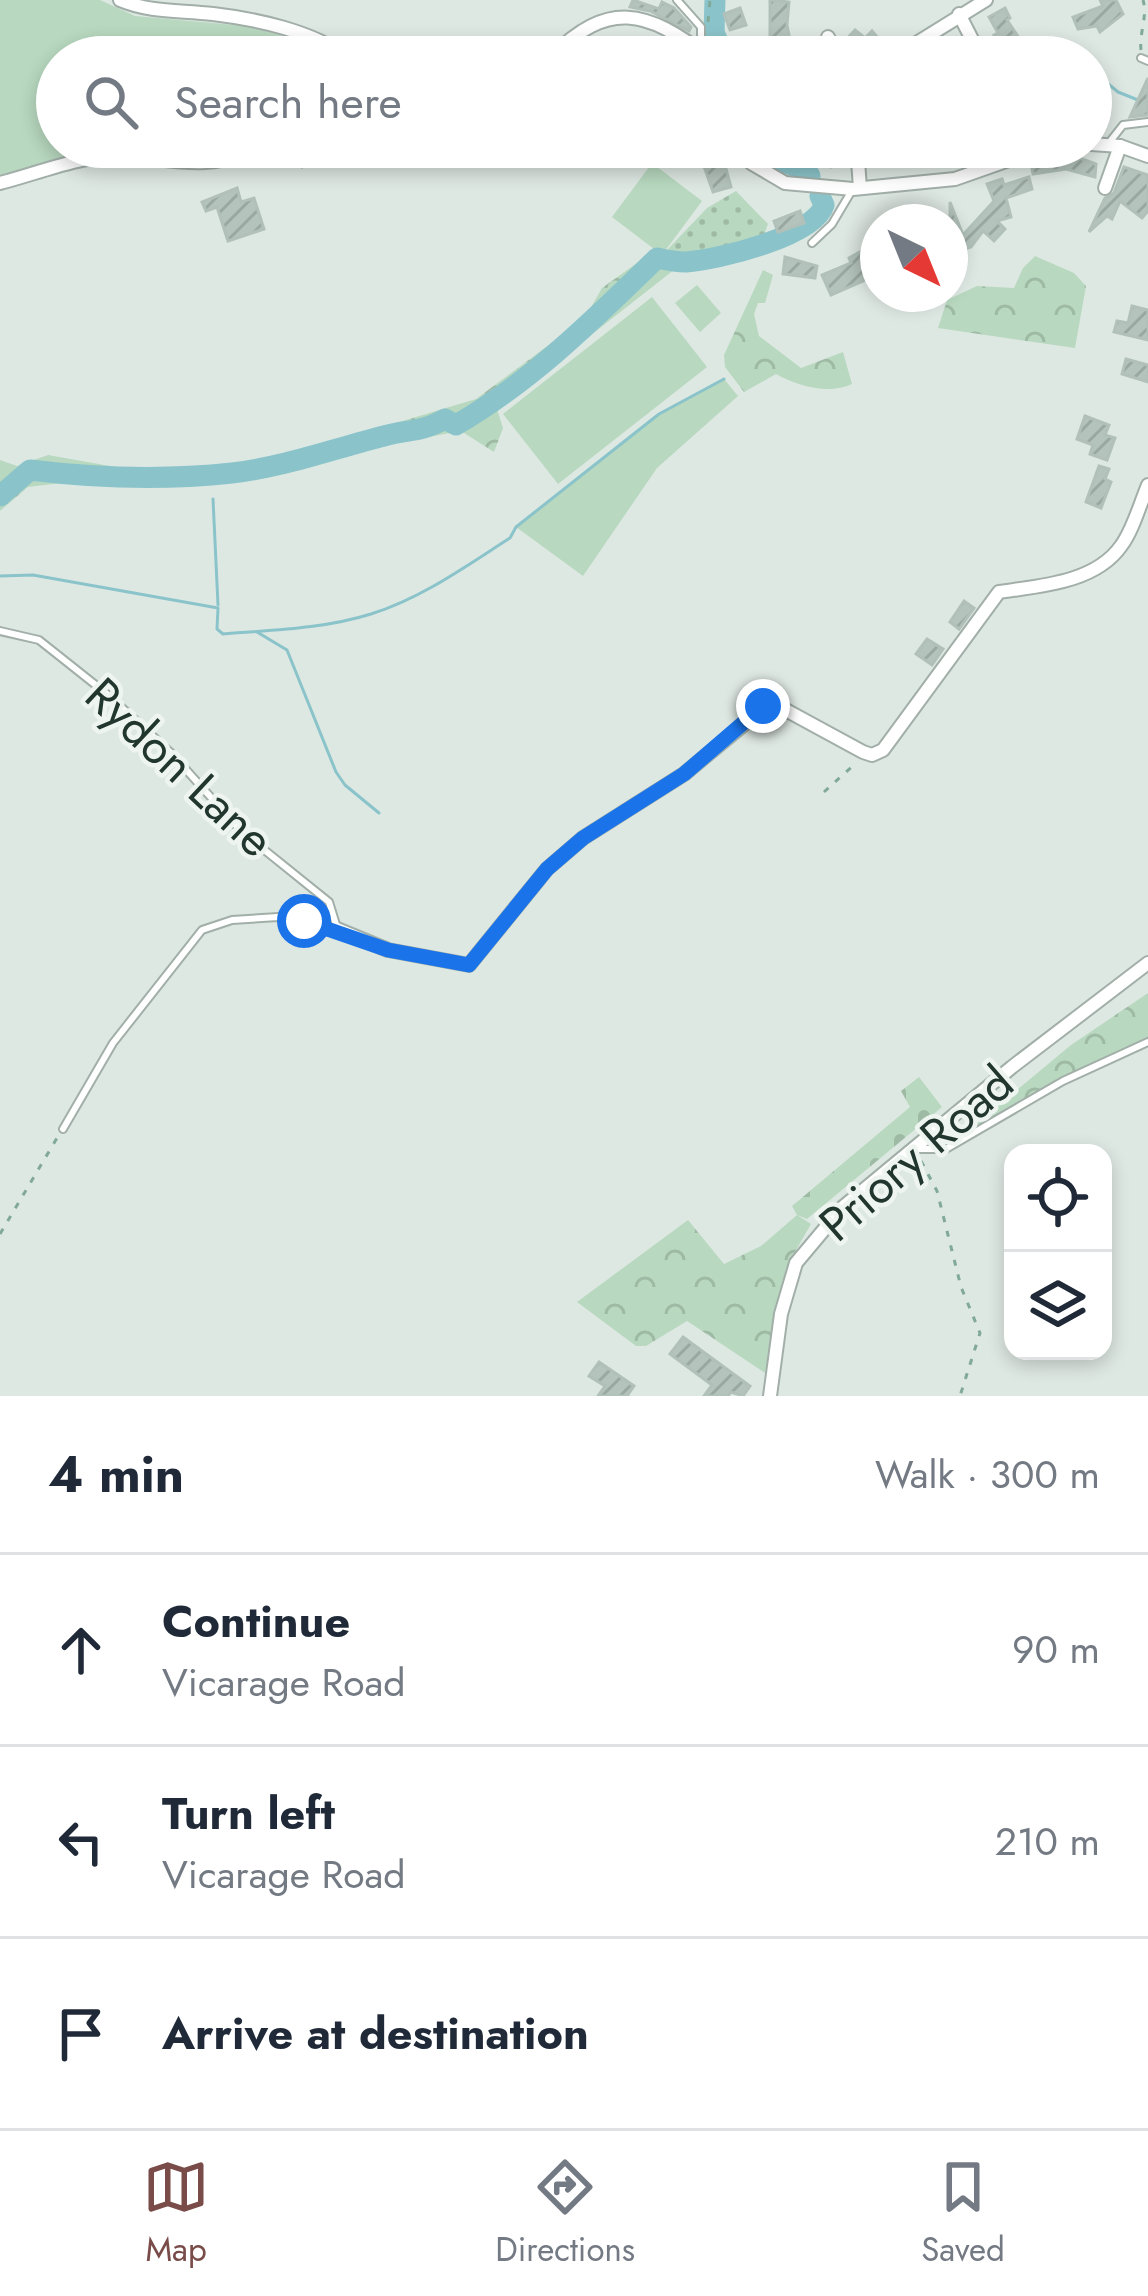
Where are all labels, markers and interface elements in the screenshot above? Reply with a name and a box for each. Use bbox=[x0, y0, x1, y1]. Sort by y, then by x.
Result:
search box bbox=[36, 36, 1112, 168]
icon: search bbox=[78, 69, 144, 135]
text: Search here bbox=[174, 70, 402, 135]
north arrow bbox=[860, 204, 968, 312]
street label: Rydon Lane bbox=[70, 662, 289, 873]
route end bbox=[736, 679, 790, 733]
route start bbox=[277, 894, 331, 948]
street label: Priory Road bbox=[804, 1049, 1029, 1257]
map controls bbox=[1004, 1144, 1112, 1360]
button: locate bbox=[1004, 1144, 1112, 1252]
button: layers bbox=[1004, 1252, 1112, 1360]
text: 4 min bbox=[48, 1437, 184, 1511]
text: Walk · 300 m bbox=[875, 1446, 1100, 1503]
text: Continue bbox=[162, 1589, 350, 1654]
icon: ahead bbox=[48, 1617, 114, 1683]
text: 90 m bbox=[1012, 1621, 1100, 1678]
text: Vicarage Road bbox=[162, 1654, 406, 1711]
text: Turn left bbox=[162, 1781, 335, 1846]
icon: left bbox=[48, 1809, 114, 1875]
text: 210 m bbox=[995, 1813, 1100, 1870]
text: Vicarage Road bbox=[162, 1846, 406, 1903]
icon: arrive bbox=[48, 2001, 114, 2067]
text: Arrive at destination bbox=[162, 2001, 589, 2066]
tab: Map bbox=[143, 2154, 209, 2273]
tab: Directions bbox=[495, 2154, 635, 2273]
tab: Saved bbox=[921, 2154, 1005, 2273]

